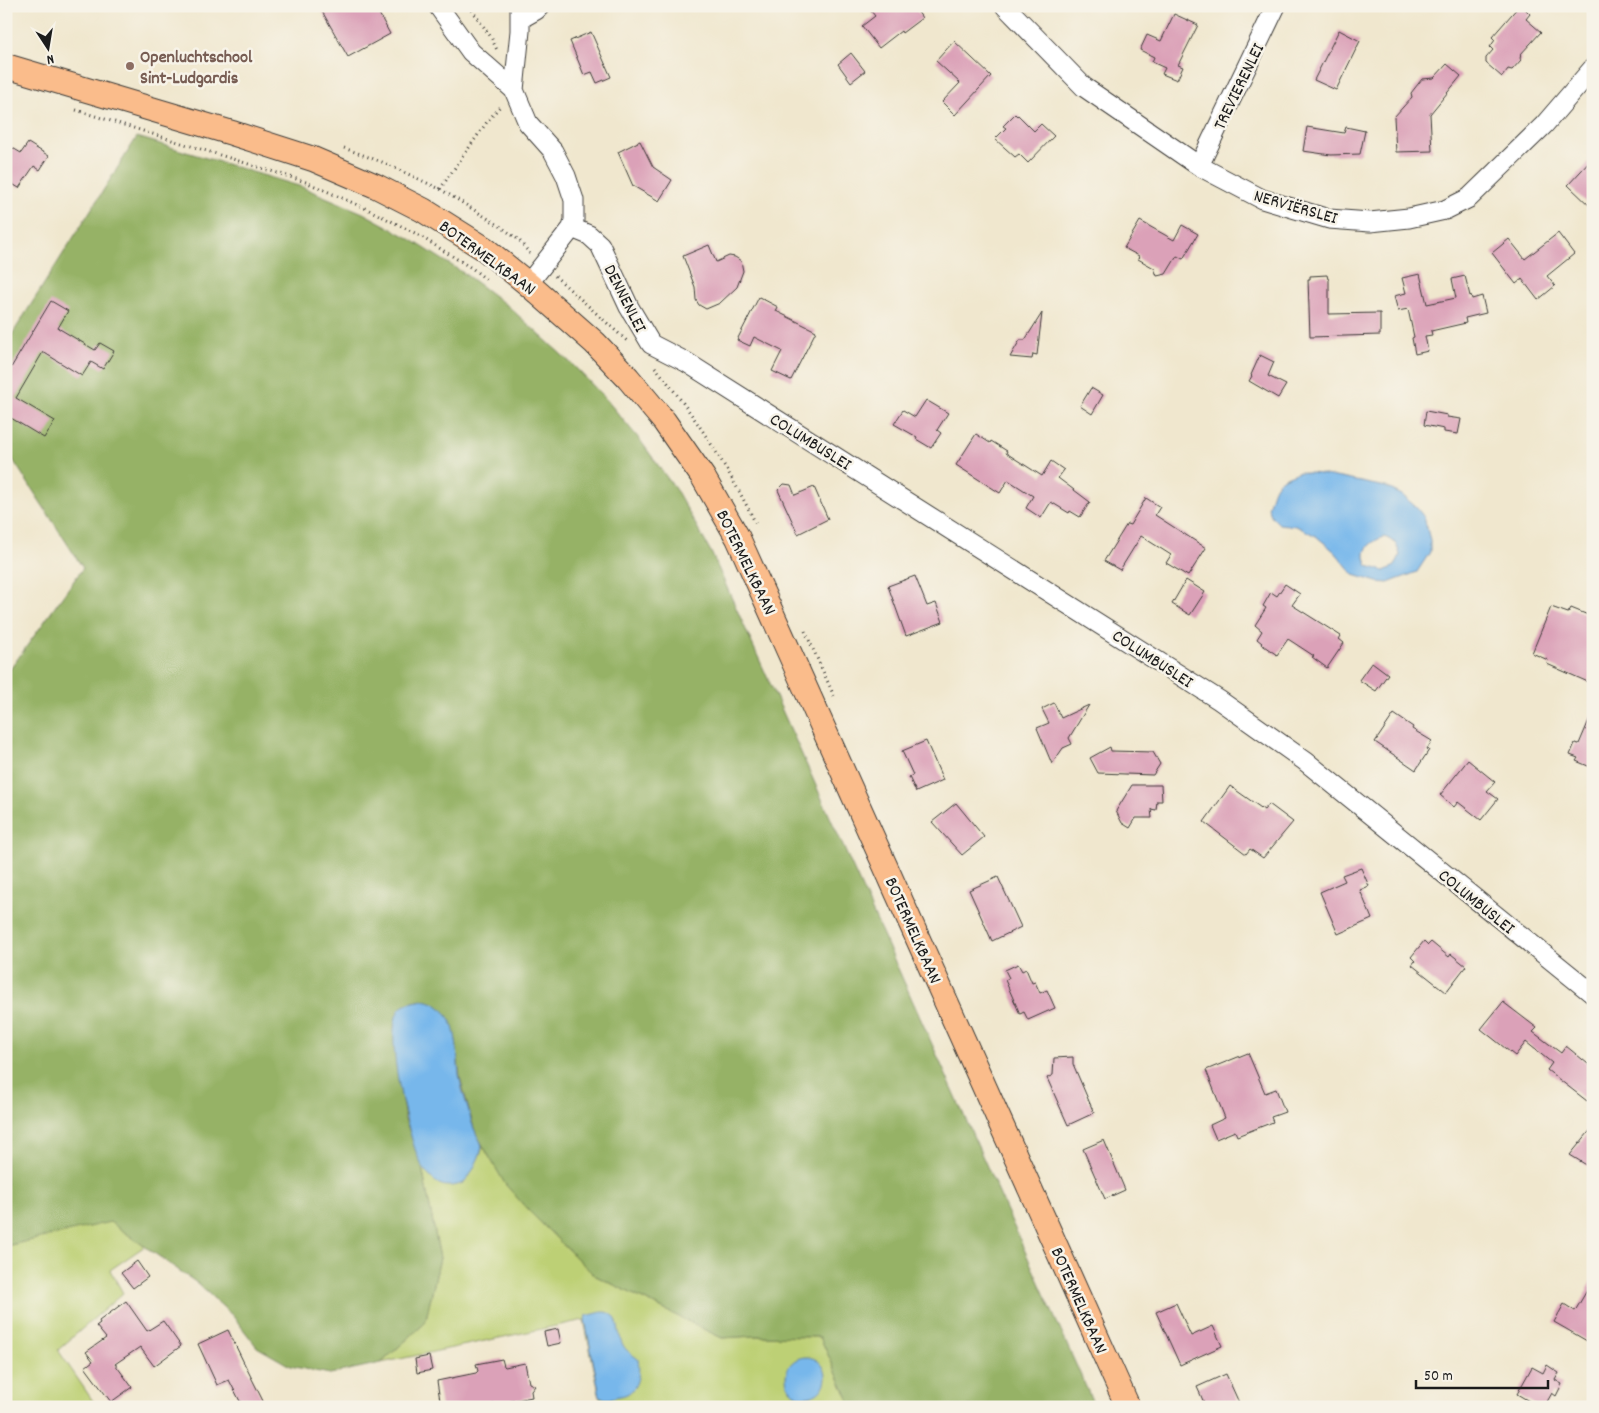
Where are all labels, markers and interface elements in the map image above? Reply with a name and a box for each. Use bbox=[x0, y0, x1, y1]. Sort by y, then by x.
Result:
north arrow bbox=[22, 22, 72, 72]
street label: TREVIERENLEI bbox=[1209, 39, 1272, 135]
place label: Openluchtschool Sint-Ludgardis bbox=[140, 46, 253, 92]
text: N bbox=[45, 48, 56, 69]
marker: Openluchtschool Sint-Ludgardis bbox=[124, 60, 136, 72]
street label: NERVIËRSLEI bbox=[1251, 185, 1341, 232]
street label: BOTERMELKBAAN bbox=[433, 215, 540, 303]
street label: DENNENLEI bbox=[596, 261, 652, 338]
street label: COLUMBUSLEI bbox=[764, 408, 856, 478]
street label: BOTERMELKBAAN bbox=[708, 506, 781, 620]
street label: COLUMBUSLEI bbox=[1106, 625, 1197, 696]
street label: COLUMBUSLEI bbox=[1432, 864, 1519, 942]
street label: BOTERMELKBAAN bbox=[877, 874, 946, 988]
street label: BOTERMELKBAAN bbox=[1043, 1244, 1112, 1358]
scale bar bbox=[1416, 1358, 1549, 1390]
text: 50 m bbox=[1424, 1366, 1453, 1388]

